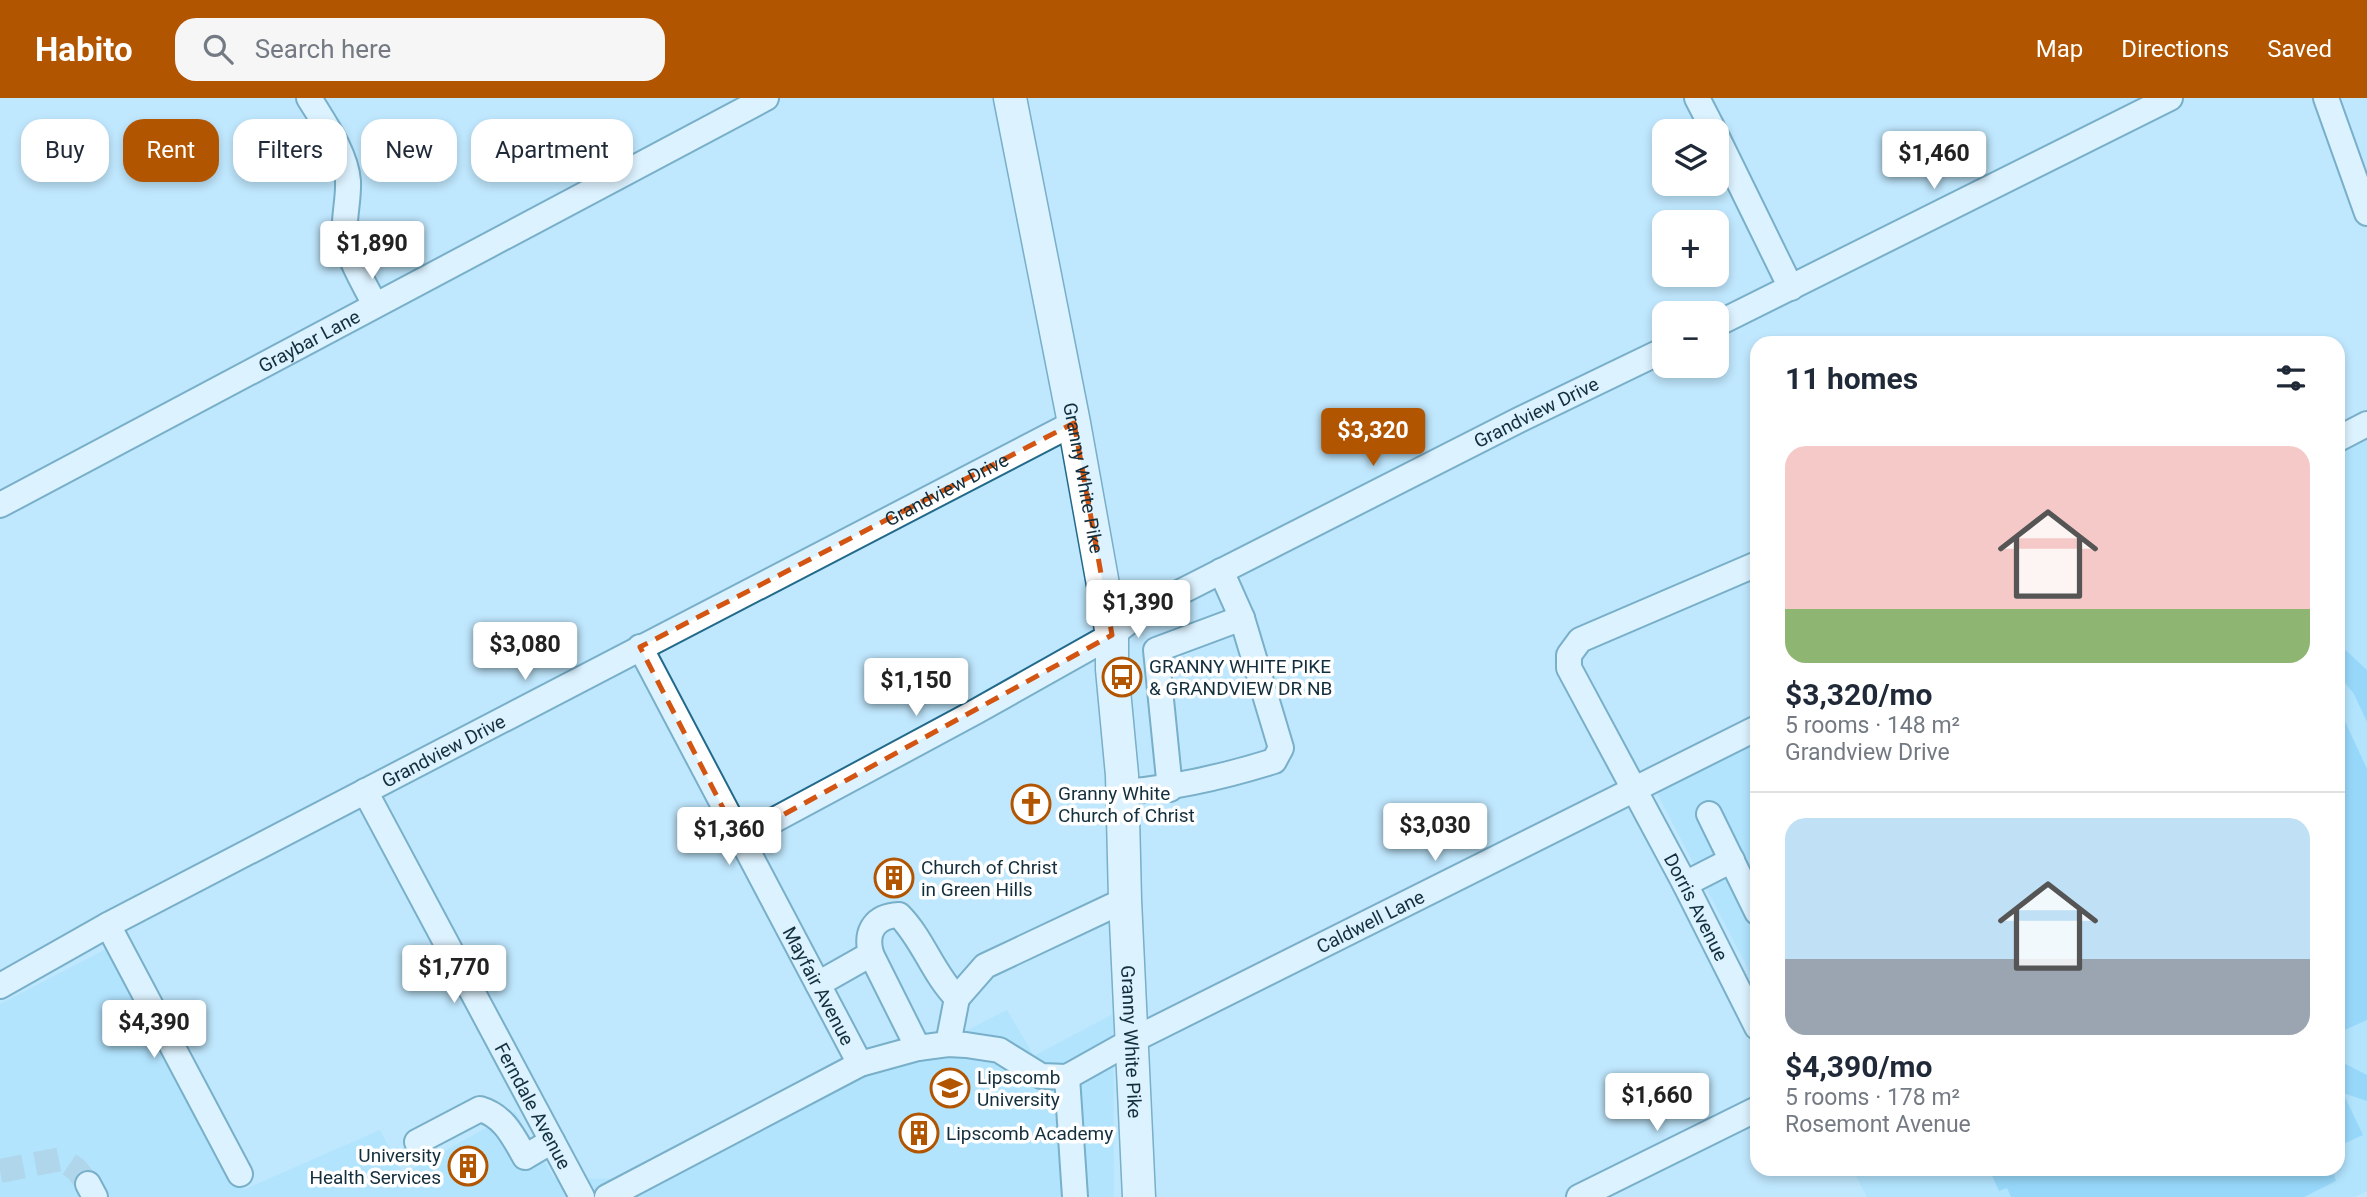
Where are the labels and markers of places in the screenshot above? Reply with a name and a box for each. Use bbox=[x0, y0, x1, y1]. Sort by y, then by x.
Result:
pin: $1,460 bbox=[1877, 132, 1991, 191]
pin: $1,890 bbox=[315, 222, 429, 281]
pin: $3,320 bbox=[1316, 408, 1430, 468]
pin: $1,390 bbox=[1081, 580, 1195, 640]
pin: $3,080 bbox=[468, 622, 582, 682]
place label: GRANNY WHITE PIKE & GRANDVIEW DR NB bbox=[1149, 655, 1332, 700]
bus stop icon: GRANNY WHITE PIKE & GRANDVIEW DR NB bbox=[1101, 656, 1143, 698]
pin: $1,150 bbox=[859, 658, 973, 718]
place label: Granny White Church of Christ bbox=[1058, 782, 1195, 827]
church icon: Granny White Church of Christ bbox=[1010, 783, 1052, 825]
pin: $3,030 bbox=[1378, 804, 1492, 863]
pin: $1,360 bbox=[672, 808, 786, 867]
place label: Church of Christ in Green Hills bbox=[921, 856, 1058, 901]
building icon: Church of Christ in Green Hills bbox=[873, 857, 915, 899]
pin: $1,770 bbox=[397, 946, 511, 1005]
pin: $4,390 bbox=[97, 1000, 211, 1060]
place label: Lipscomb University bbox=[977, 1066, 1060, 1111]
school or university icon: Lipscomb University bbox=[929, 1067, 971, 1109]
pin: $1,660 bbox=[1600, 1074, 1714, 1133]
building icon: Lipscomb Academy bbox=[898, 1112, 940, 1154]
place label: Lipscomb Academy bbox=[946, 1122, 1113, 1145]
place label: University Health Services bbox=[309, 1144, 441, 1189]
building icon: University Health Services bbox=[447, 1145, 489, 1187]

